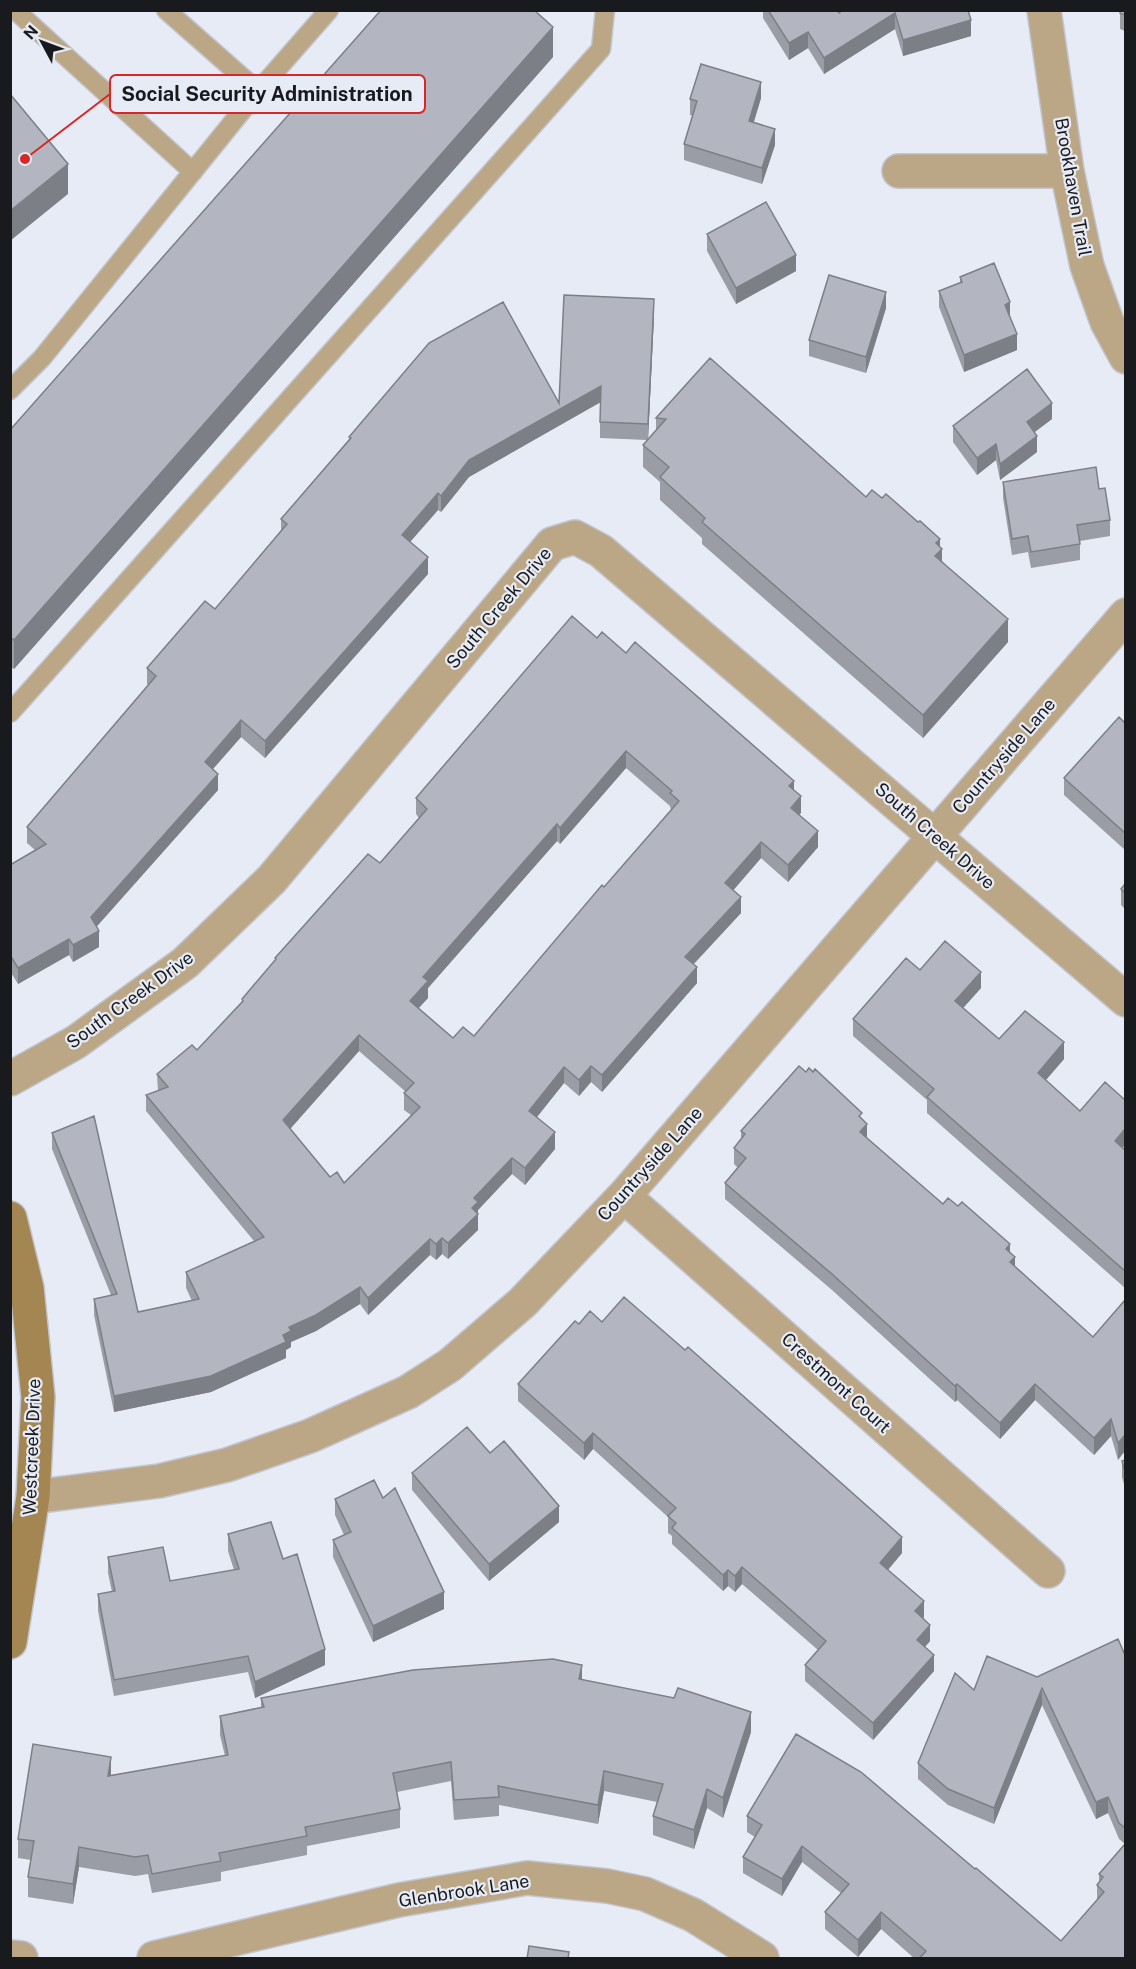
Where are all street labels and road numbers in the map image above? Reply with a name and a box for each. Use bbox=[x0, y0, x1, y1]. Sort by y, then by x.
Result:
street label: Brookhaven Trail bbox=[1051, 116, 1096, 258]
street label: South Creek Drive bbox=[442, 543, 555, 673]
street label: Countryside Lane bbox=[948, 694, 1060, 818]
street label: South Creek Drive bbox=[871, 778, 999, 893]
street label: South Creek Drive bbox=[62, 947, 197, 1053]
street label: Countryside Lane bbox=[593, 1102, 706, 1225]
street label: Crestmont Court bbox=[778, 1328, 895, 1437]
street label: Westcreek Drive bbox=[19, 1378, 44, 1516]
street label: Glenbrook Lane bbox=[397, 1870, 531, 1911]

